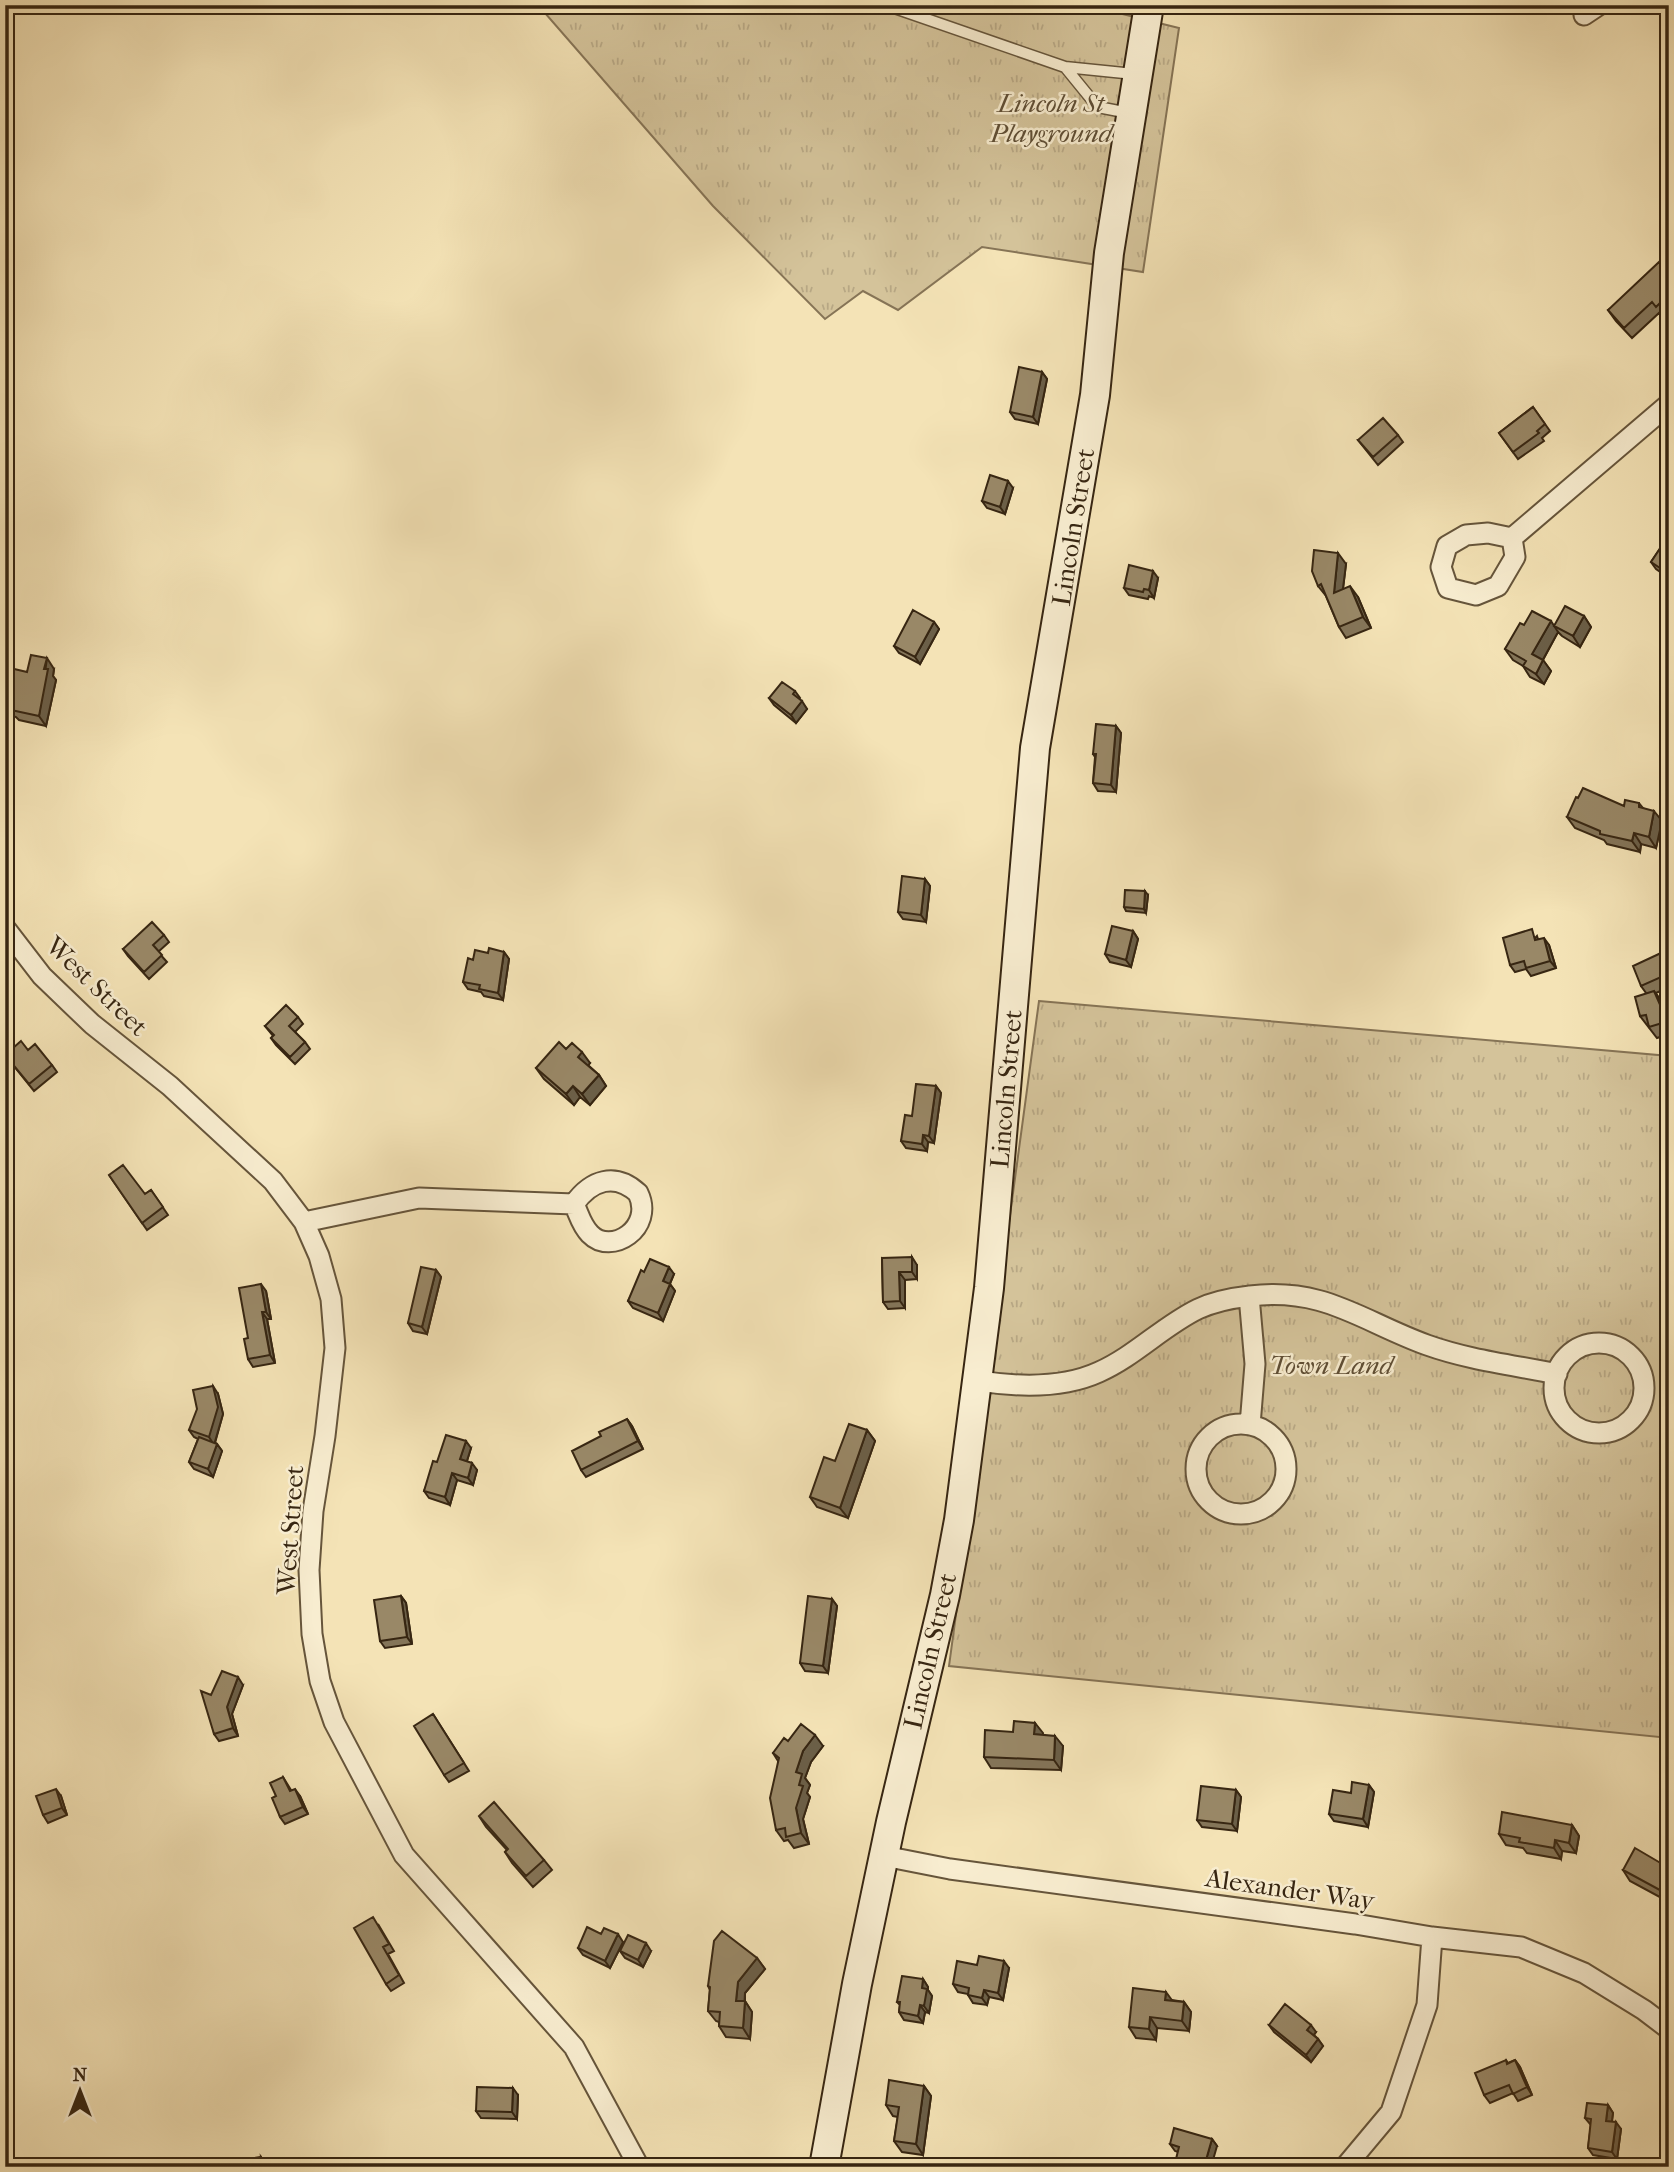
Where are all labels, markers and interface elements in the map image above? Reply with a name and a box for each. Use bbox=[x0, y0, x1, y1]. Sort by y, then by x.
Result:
park label: Lincoln St Playground bbox=[989, 88, 1116, 149]
street label: Lincoln Street bbox=[1046, 445, 1101, 608]
street label: West Street bbox=[39, 929, 155, 1043]
street label: Lincoln Street bbox=[984, 1008, 1029, 1170]
park label: Town Land bbox=[1269, 1350, 1397, 1381]
street label: West Street bbox=[270, 1464, 311, 1597]
street label: Lincoln Street bbox=[897, 1569, 964, 1732]
street label: Alexander Way bbox=[1203, 1862, 1377, 1917]
north arrow bbox=[46, 2056, 116, 2126]
text: N bbox=[73, 2064, 88, 2086]

